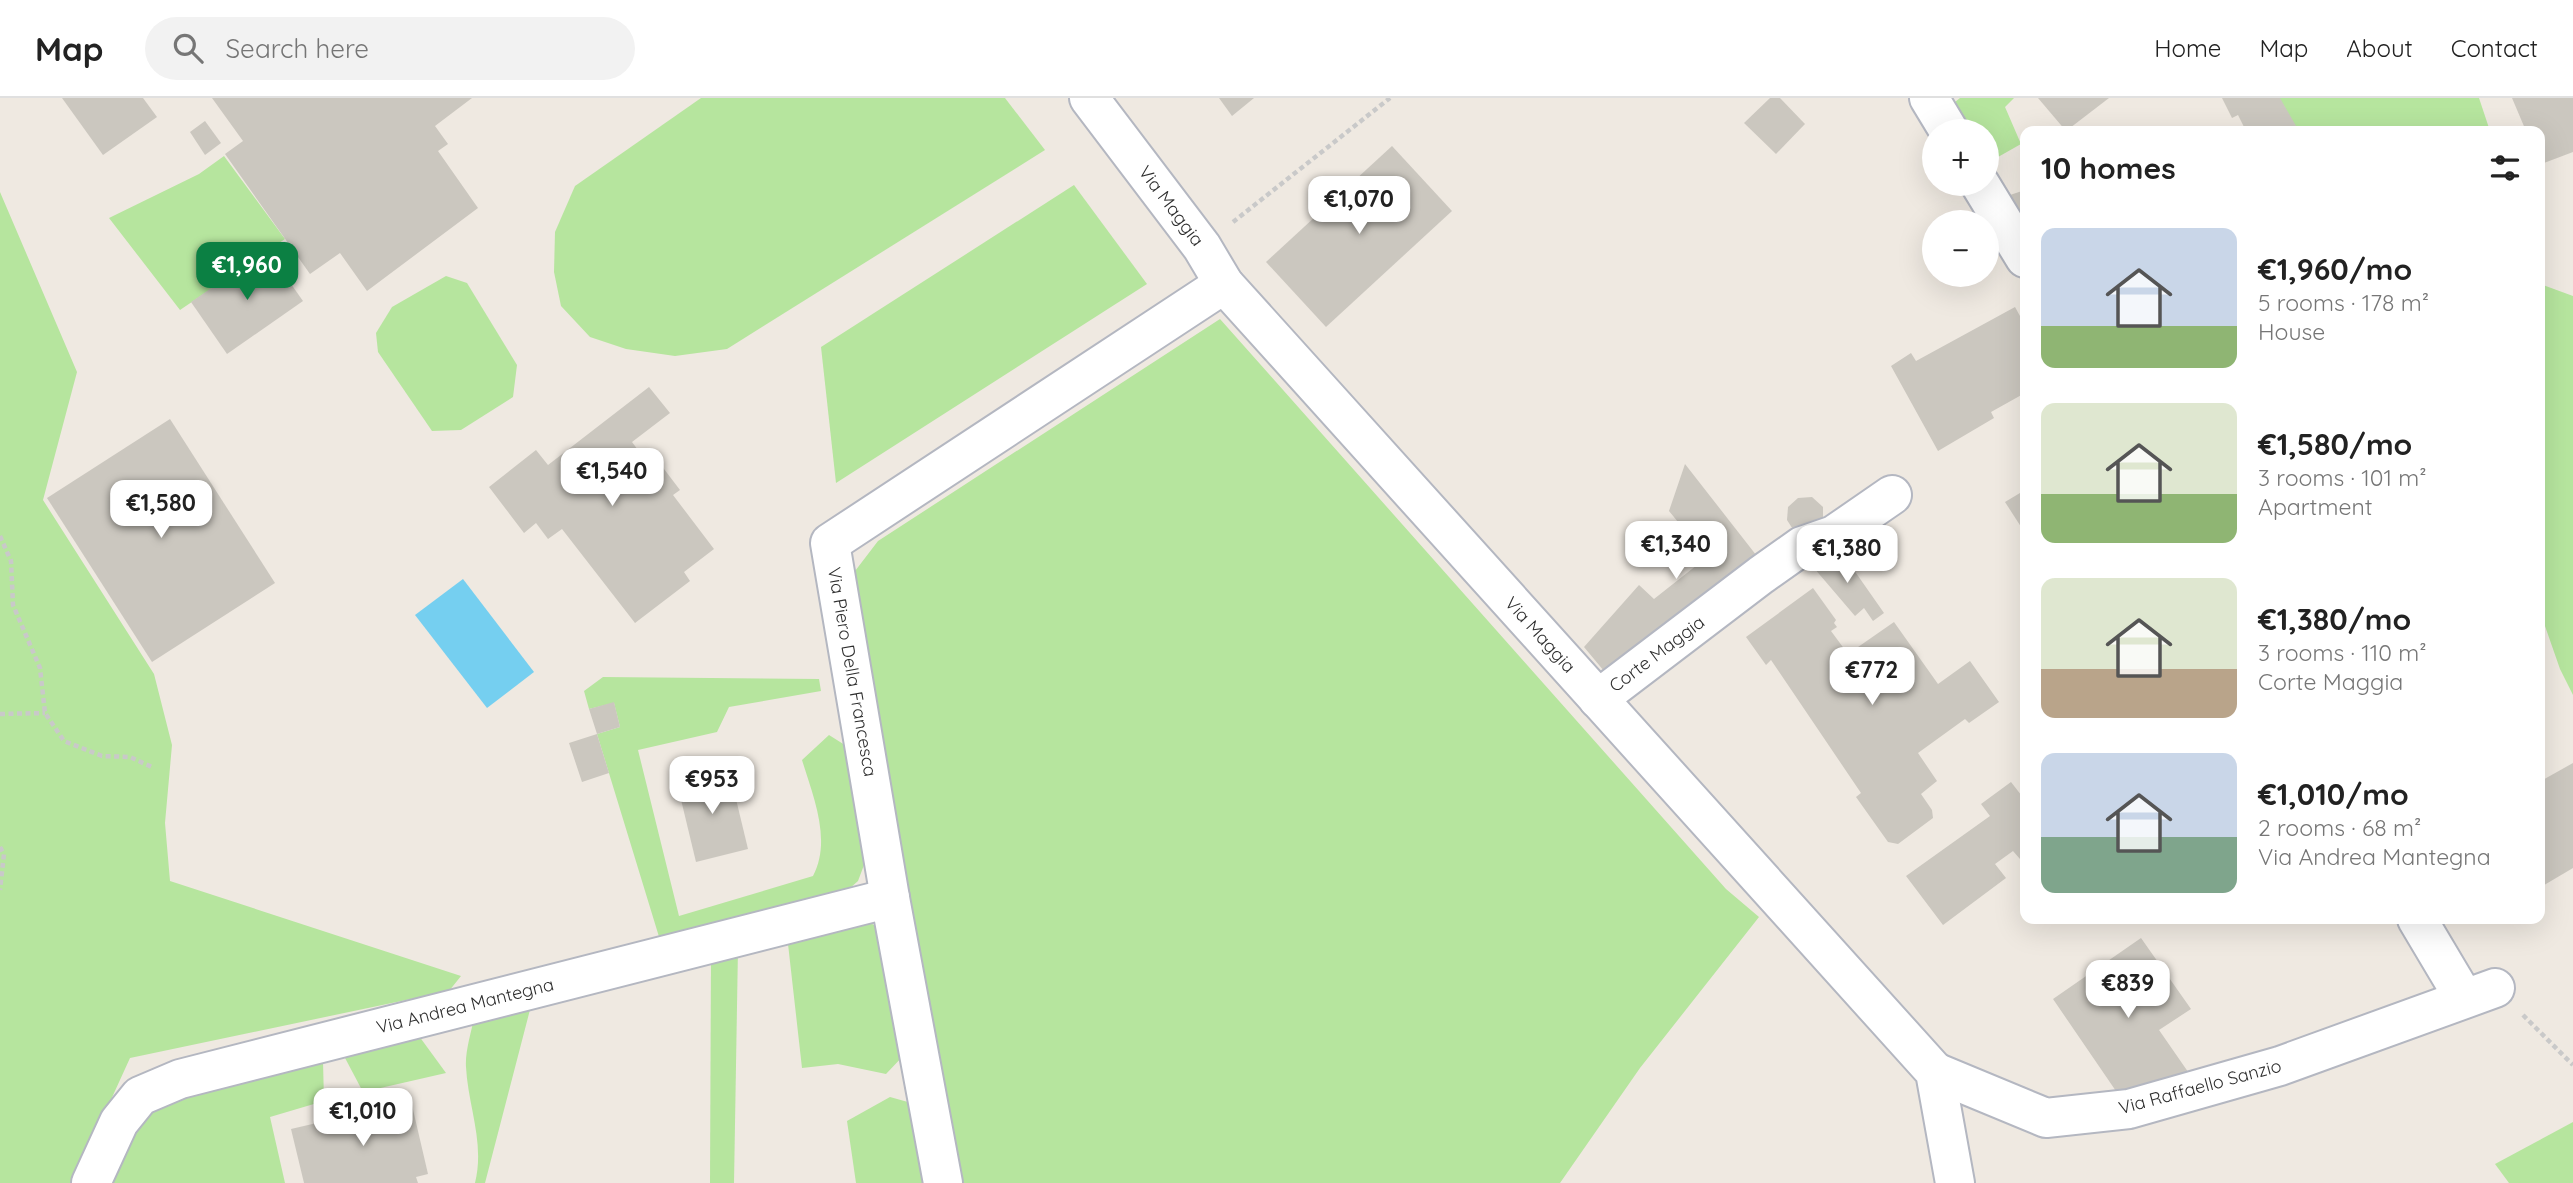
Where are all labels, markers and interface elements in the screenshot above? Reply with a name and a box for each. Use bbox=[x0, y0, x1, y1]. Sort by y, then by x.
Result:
search box bbox=[145, 17, 635, 80]
text: Map bbox=[35, 28, 103, 69]
icon: search bbox=[169, 29, 207, 67]
text: Search here bbox=[225, 32, 369, 65]
text: Home bbox=[2154, 33, 2221, 63]
text: Map bbox=[2259, 33, 2308, 63]
text: About bbox=[2346, 33, 2413, 63]
text: Contact bbox=[2451, 33, 2538, 63]
map controls bbox=[1922, 119, 1999, 287]
button: + bbox=[1922, 119, 1999, 196]
text: 10 homes bbox=[2041, 149, 2176, 187]
icon: filters bbox=[2486, 149, 2524, 187]
street label: Via Maggia bbox=[1134, 161, 1209, 250]
pin: €1,070 bbox=[1302, 176, 1416, 236]
text: €1,070 bbox=[1324, 184, 1394, 213]
button: − bbox=[1922, 210, 1999, 287]
pin: €1,960 bbox=[190, 242, 304, 302]
text: €1,960 bbox=[212, 250, 282, 279]
text: €1,960/mo bbox=[2258, 250, 2412, 288]
icon: home bbox=[2097, 256, 2181, 340]
text: 5 rooms · 178 m² bbox=[2258, 288, 2429, 317]
text: House bbox=[2258, 317, 2325, 346]
text: €1,580/mo bbox=[2258, 425, 2412, 463]
icon: home bbox=[2097, 431, 2181, 515]
pin: €1,540 bbox=[555, 448, 669, 508]
text: €1,540 bbox=[577, 456, 647, 485]
text: 3 rooms · 101 m² bbox=[2258, 463, 2427, 492]
pin: €1,580 bbox=[104, 480, 218, 540]
text: €1,580 bbox=[126, 488, 196, 517]
text: Apartment bbox=[2258, 492, 2372, 521]
pin: €1,340 bbox=[1619, 522, 1733, 581]
pin: €1,380 bbox=[1790, 526, 1904, 585]
text: €1,340 bbox=[1641, 529, 1711, 558]
text: €1,380 bbox=[1813, 533, 1881, 562]
street label: Via Piero Della Francesca bbox=[823, 565, 882, 778]
street label: Via Maggia bbox=[1500, 592, 1581, 678]
text: €1,380/mo bbox=[2258, 600, 2411, 638]
icon: home bbox=[2097, 606, 2181, 690]
street label: Corte Maggia bbox=[1604, 610, 1709, 697]
text: 3 rooms · 110 m² bbox=[2258, 638, 2427, 667]
pin: €772 bbox=[1831, 648, 1913, 707]
text: €772 bbox=[1846, 655, 1898, 684]
text: Corte Maggia bbox=[2258, 667, 2403, 696]
pin: €953 bbox=[671, 756, 753, 816]
text: €953 bbox=[685, 764, 739, 793]
text: €1,010/mo bbox=[2258, 775, 2409, 813]
icon: home bbox=[2097, 781, 2181, 865]
text: 2 rooms · 68 m² bbox=[2258, 813, 2421, 842]
text: Via Andrea Mantegna bbox=[2258, 842, 2491, 871]
pin: €839 bbox=[2087, 960, 2169, 1020]
text: €839 bbox=[2102, 968, 2154, 997]
street label: Via Andrea Mantegna bbox=[374, 972, 556, 1039]
street label: Via Raffaello Sanzio bbox=[2116, 1054, 2284, 1119]
pin: €1,010 bbox=[306, 1088, 420, 1148]
text: €1,010 bbox=[330, 1096, 396, 1125]

